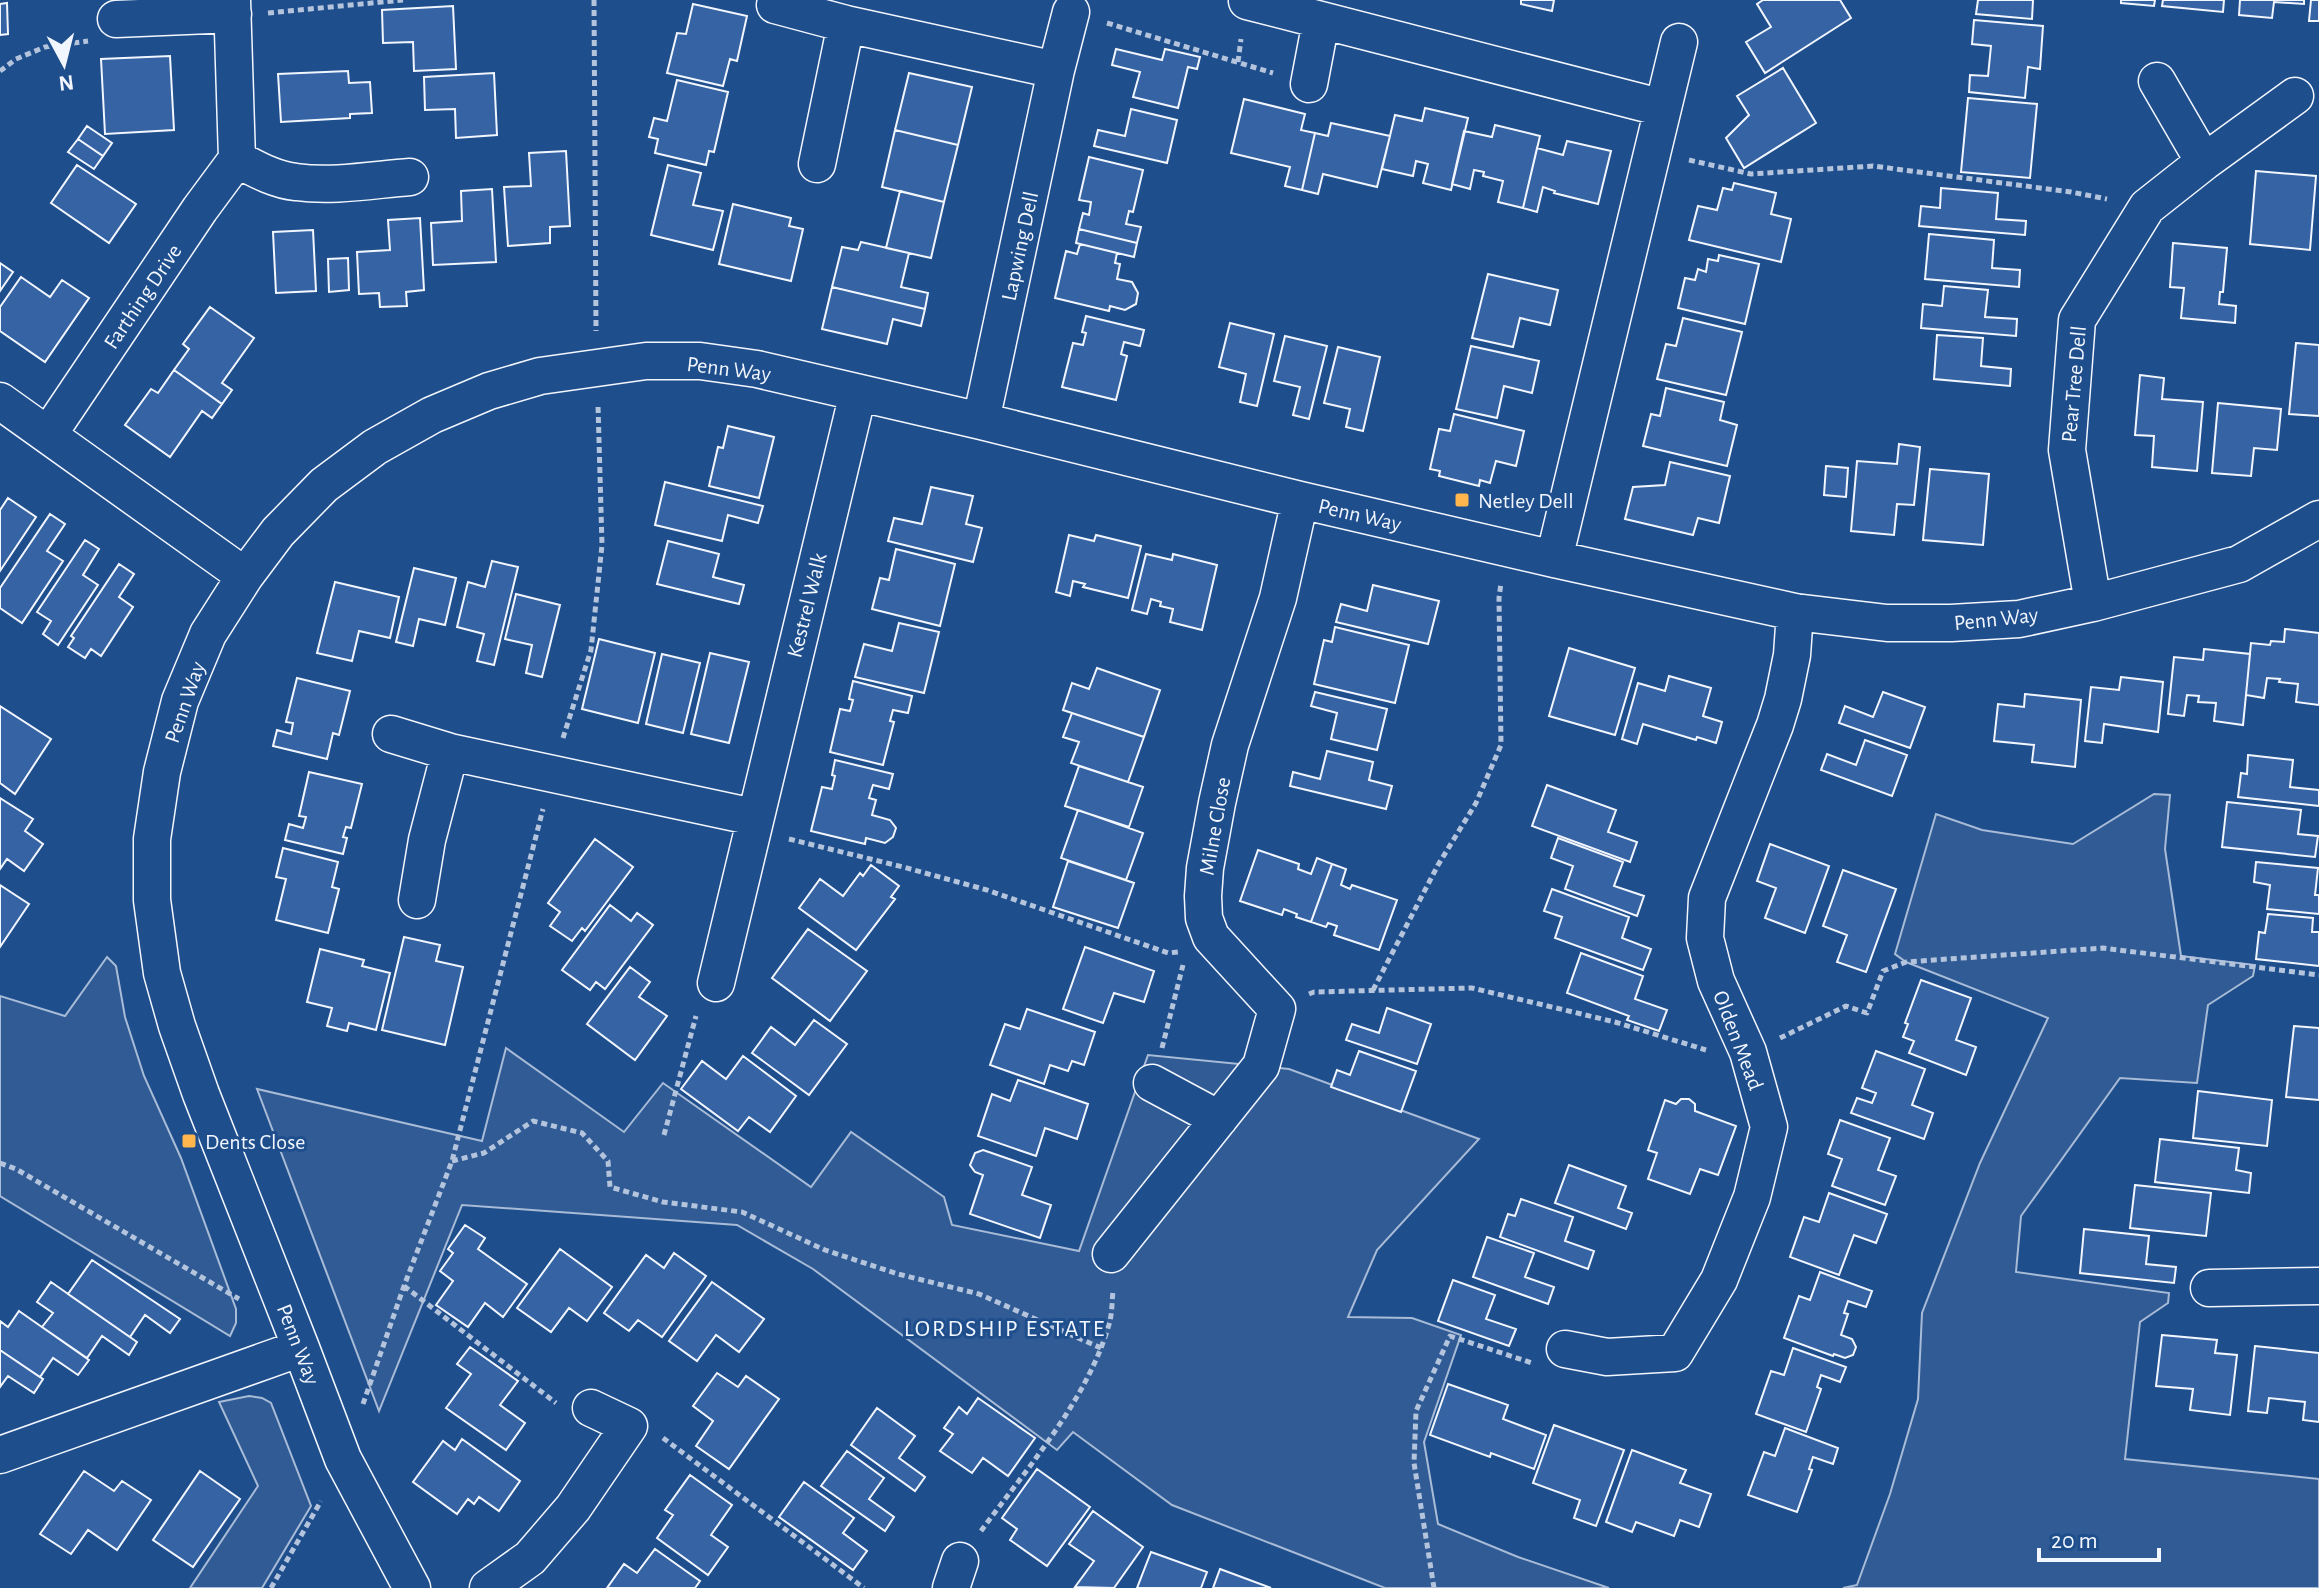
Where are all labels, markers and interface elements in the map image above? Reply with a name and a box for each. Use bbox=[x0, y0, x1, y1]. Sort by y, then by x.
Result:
north arrow bbox=[24, 24, 104, 104]
text: N bbox=[57, 71, 75, 95]
street label: Lapwing Dell bbox=[998, 189, 1042, 303]
street label: Farthing Drive bbox=[100, 240, 186, 353]
street label: Pear Tree Dell bbox=[2058, 325, 2090, 443]
street label: Penn Way bbox=[686, 353, 773, 385]
place label: Netley Dell bbox=[1478, 490, 1574, 512]
marker: Netley Dell bbox=[1453, 491, 1471, 509]
street label: Penn Way bbox=[1316, 495, 1404, 535]
street label: Kestrel Walk bbox=[783, 551, 831, 660]
street label: Penn Way bbox=[1953, 604, 2040, 634]
street label: Penn Way bbox=[161, 658, 209, 746]
street label: Milne Close bbox=[1196, 775, 1234, 877]
street label: Olden Mead bbox=[1709, 988, 1767, 1093]
place label: Dents Close bbox=[205, 1131, 305, 1153]
marker: Dents Close bbox=[180, 1132, 198, 1150]
street label: Penn Way bbox=[273, 1301, 324, 1388]
district label: LORDSHIP ESTATE bbox=[904, 1317, 1106, 1341]
scale bar bbox=[2039, 1512, 2159, 1562]
text: 20 m bbox=[2051, 1529, 2098, 1553]

